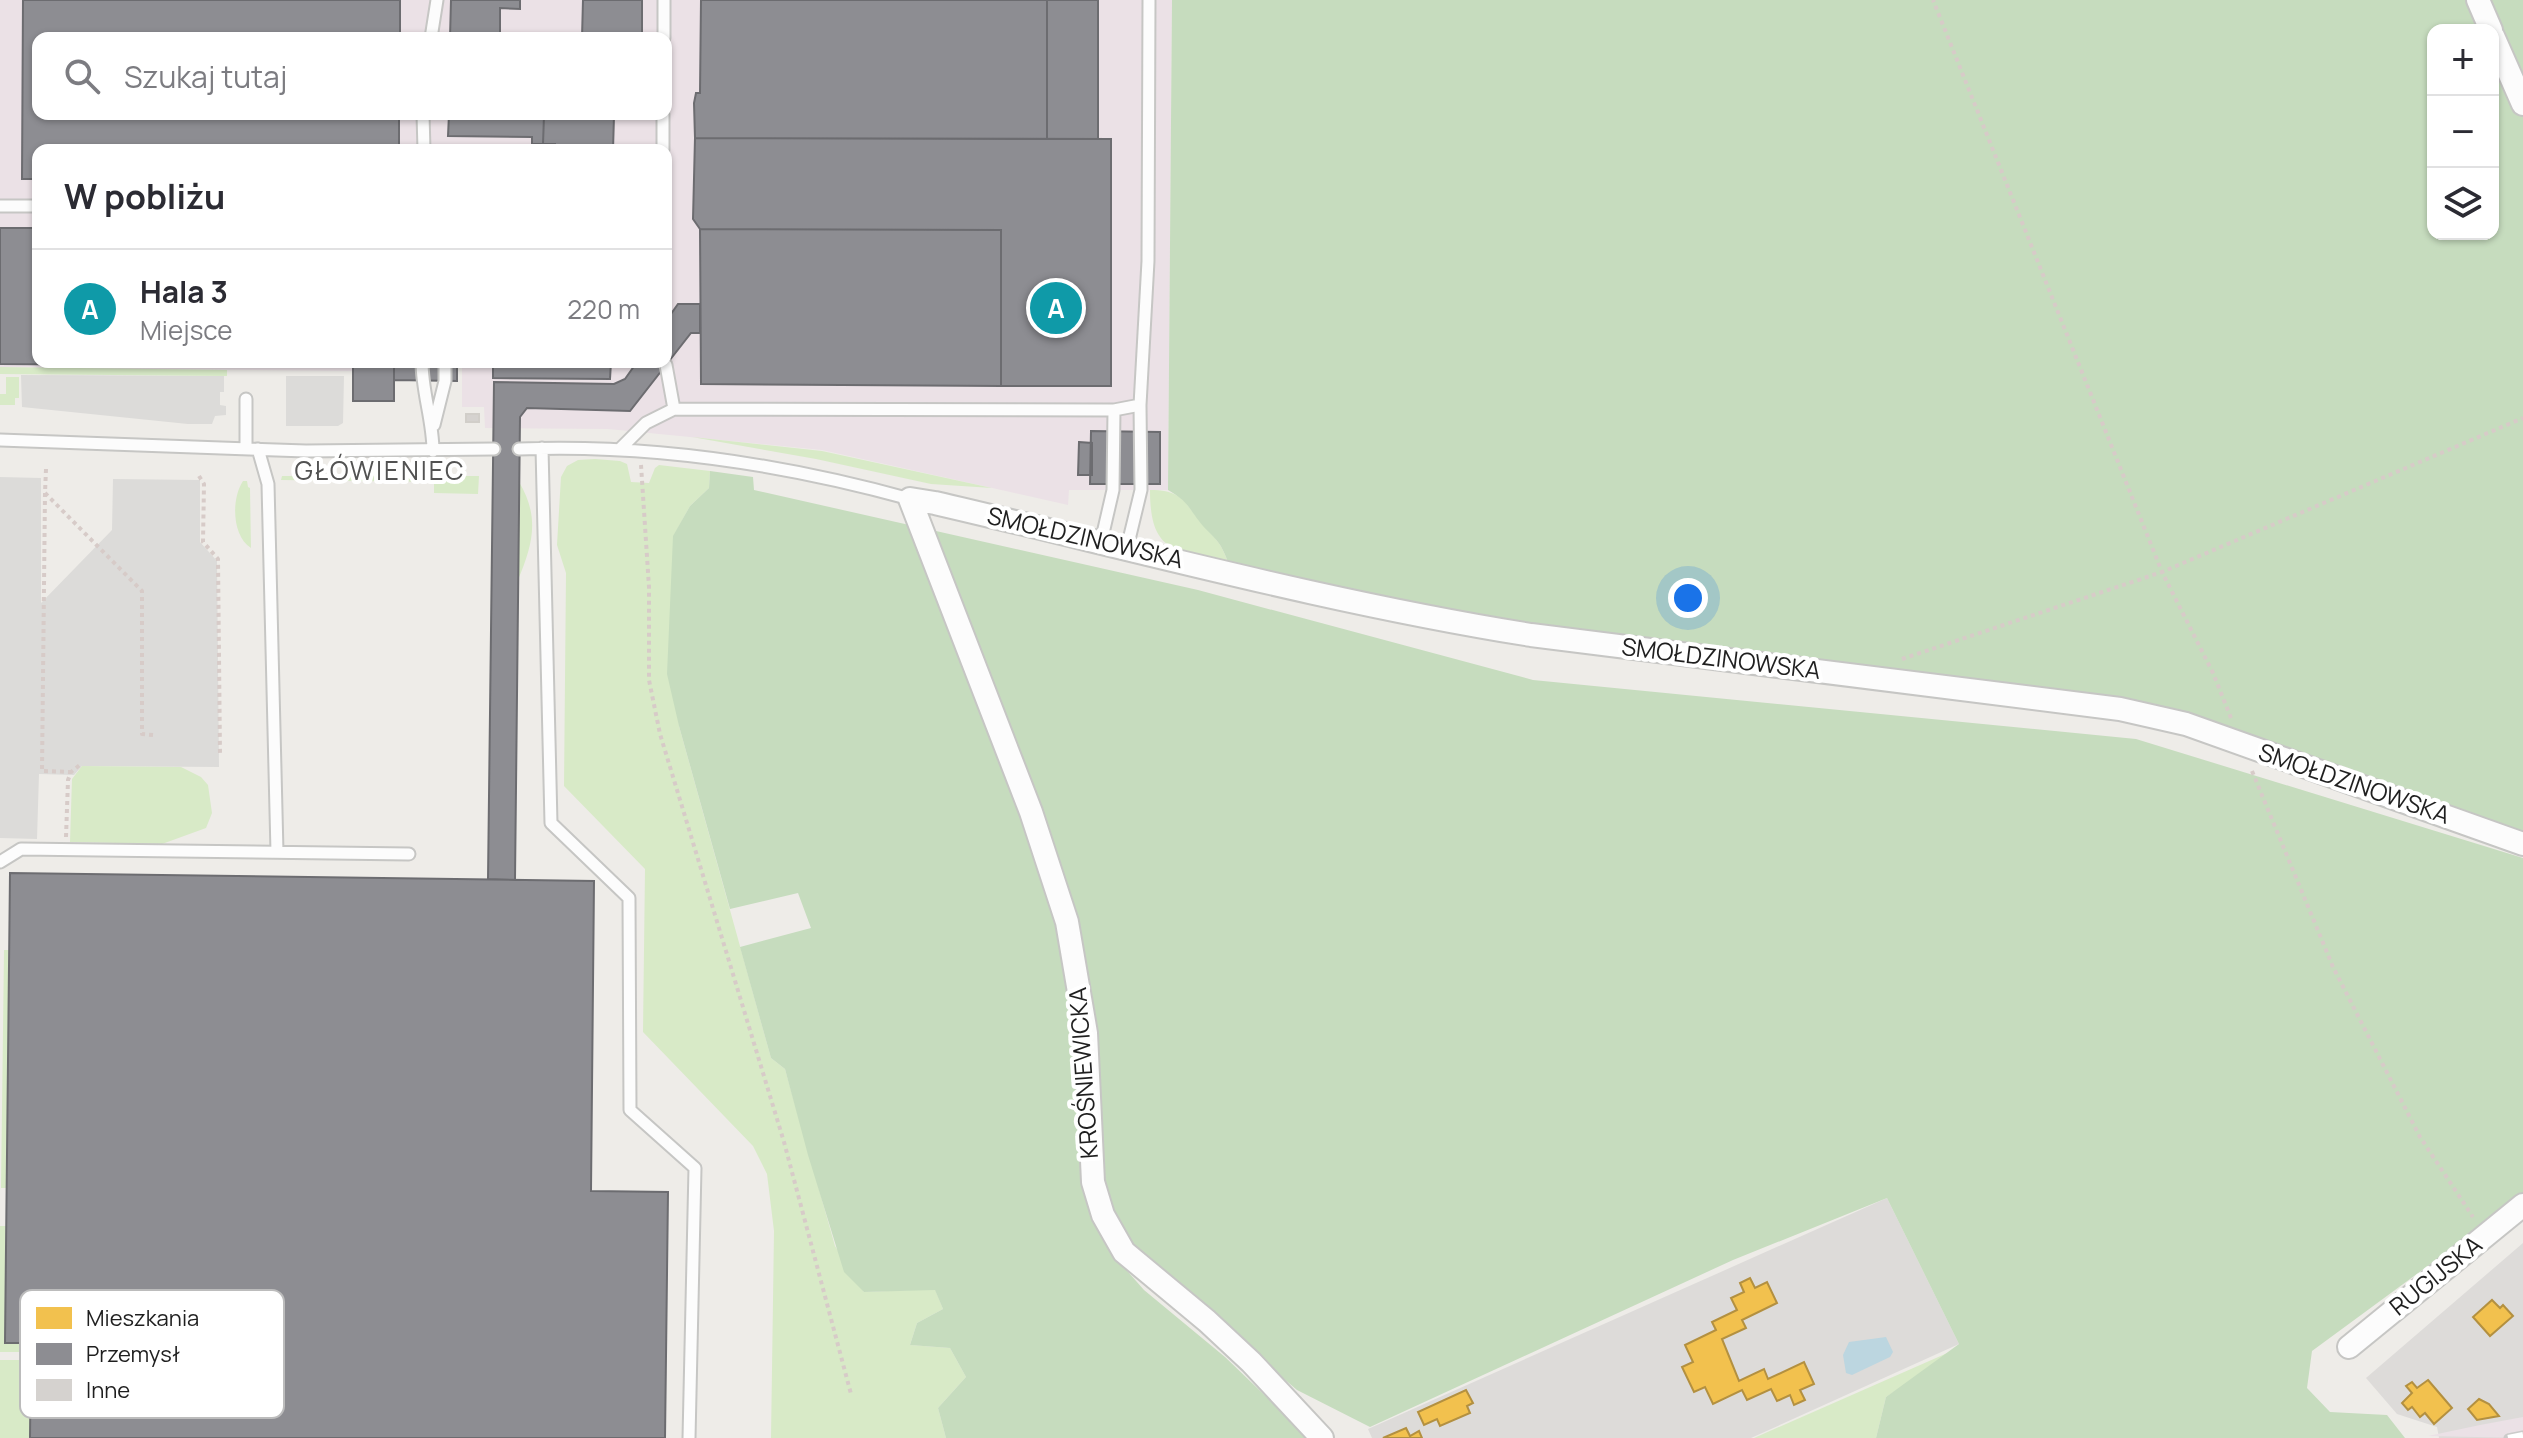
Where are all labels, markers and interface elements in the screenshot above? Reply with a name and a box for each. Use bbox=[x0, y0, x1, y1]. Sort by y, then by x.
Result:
map controls bbox=[2427, 24, 2499, 240]
button: + bbox=[2427, 24, 2499, 96]
search box bbox=[32, 32, 672, 120]
icon: search bbox=[60, 54, 104, 98]
text: Szukaj tutaj bbox=[124, 56, 287, 97]
button: − bbox=[2427, 96, 2499, 168]
button: layers bbox=[2427, 168, 2499, 240]
text: W pobliżu bbox=[64, 173, 225, 219]
text: Hala 3 bbox=[140, 271, 228, 312]
pin: A bbox=[1030, 278, 1082, 338]
text: A bbox=[81, 291, 99, 327]
text: 220 m bbox=[567, 291, 640, 327]
text: Miejsce bbox=[140, 312, 232, 348]
district label: GŁÓWIENIEC bbox=[294, 452, 466, 488]
street label: SMOŁDZINOWSKA bbox=[984, 498, 1187, 575]
your location bbox=[1668, 578, 1708, 618]
street label: SMOŁDZINOWSKA bbox=[1620, 629, 1823, 686]
street label: SMOŁDZINOWSKA bbox=[2254, 734, 2455, 831]
street label: KROŚNIEWICKA bbox=[1060, 986, 1105, 1160]
street label: RUGIJSKA bbox=[2382, 1227, 2488, 1322]
legend bbox=[20, 1290, 284, 1418]
text: Mieszkania bbox=[86, 1303, 199, 1333]
text: Przemysł bbox=[86, 1339, 180, 1369]
text: Inne bbox=[86, 1375, 130, 1405]

